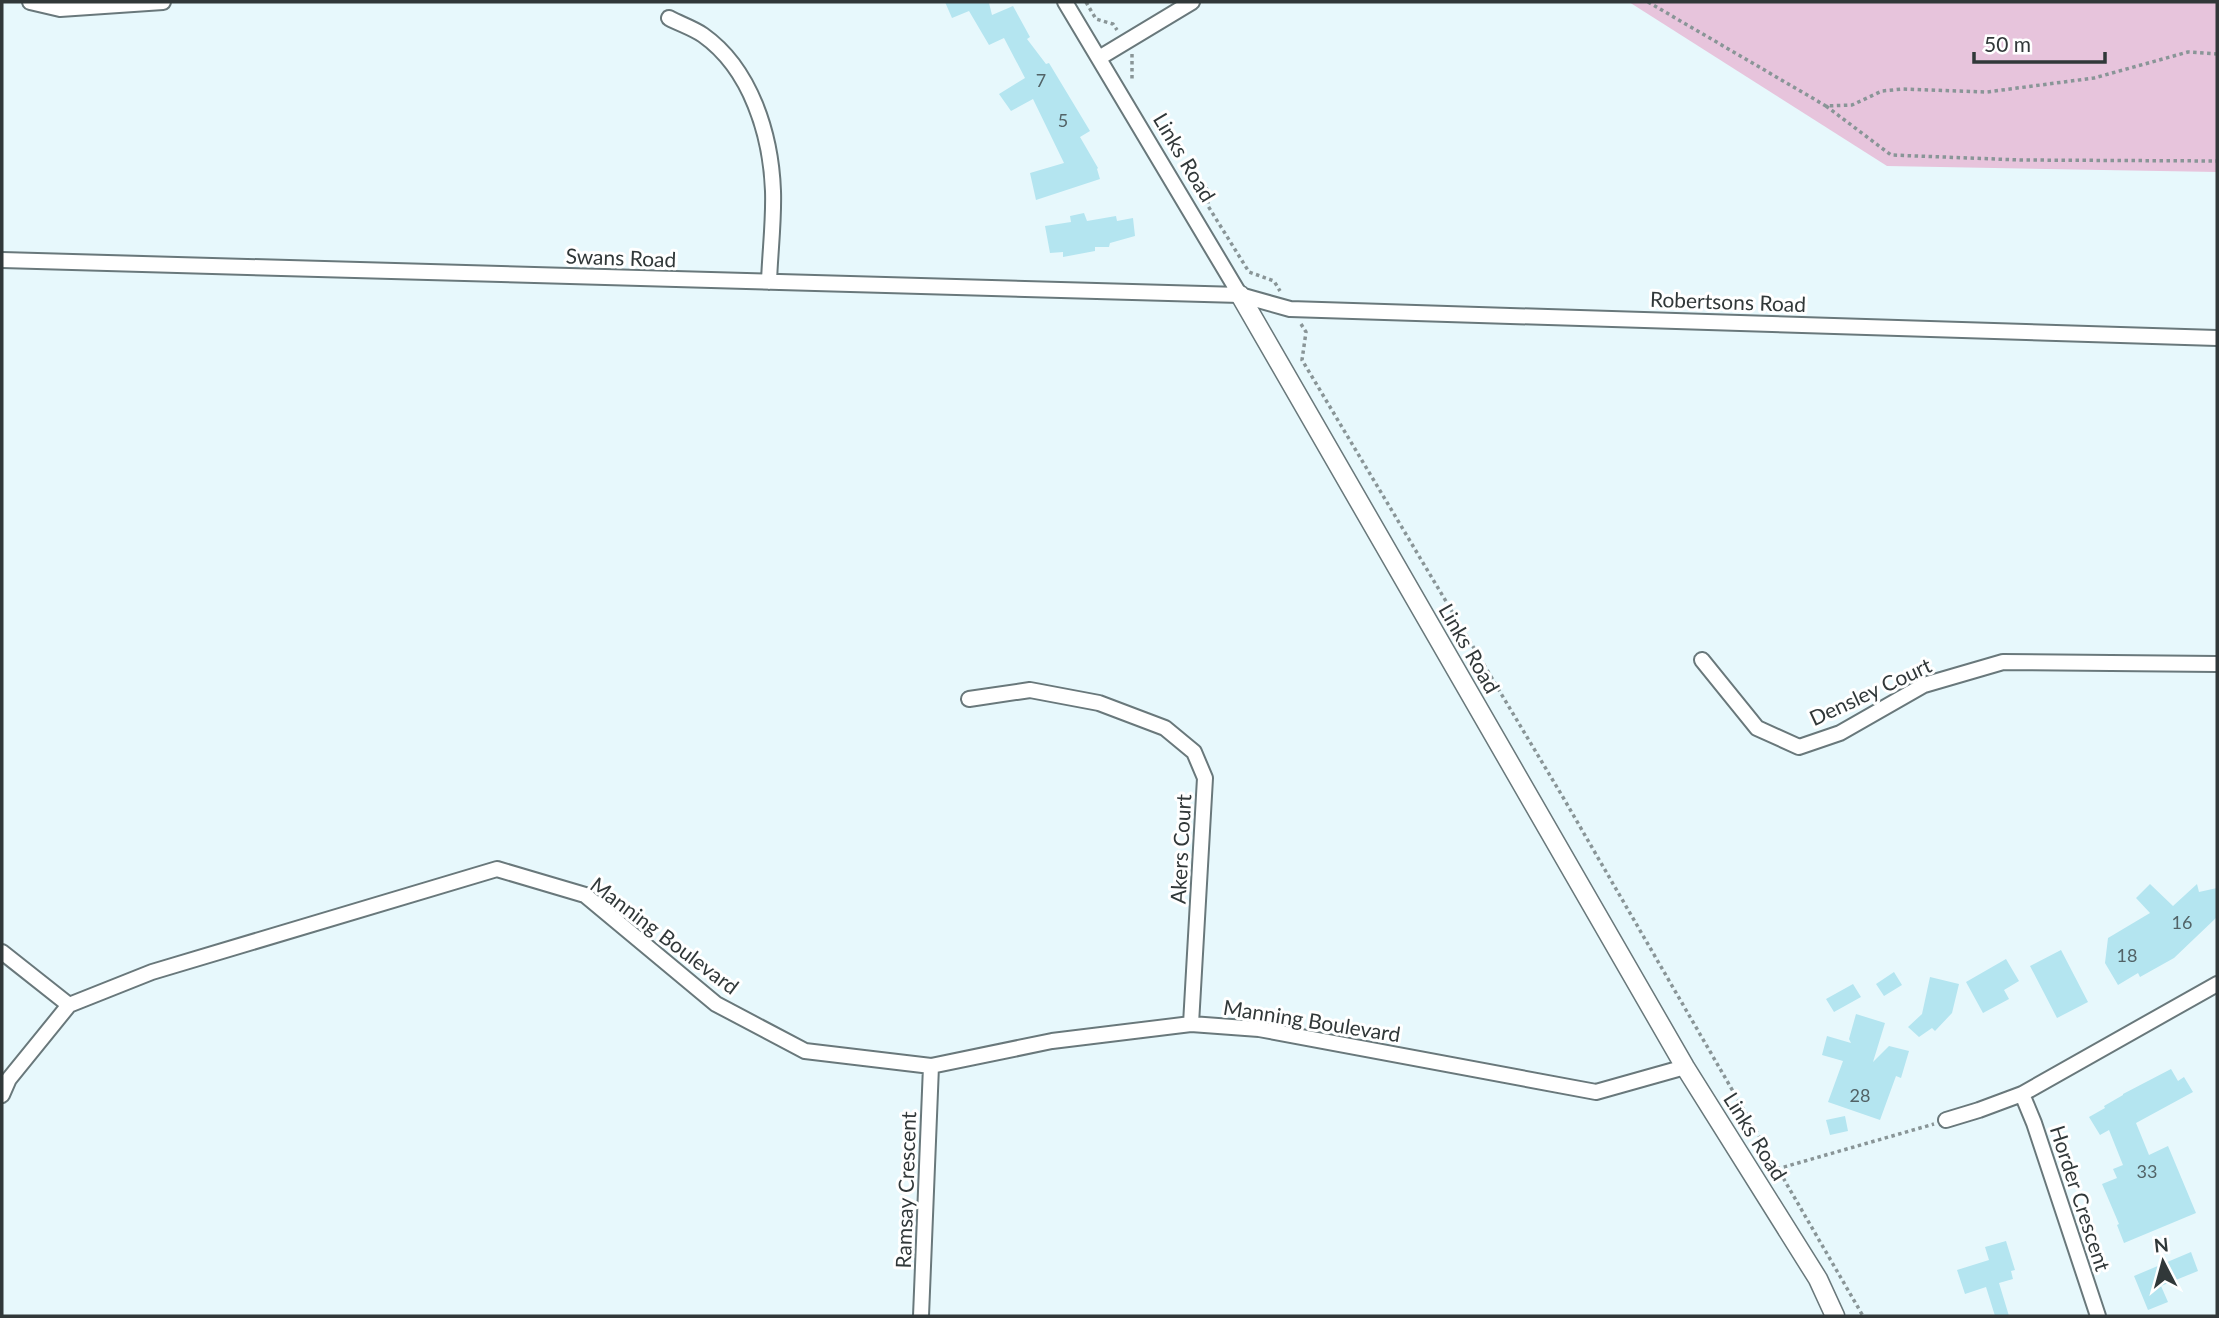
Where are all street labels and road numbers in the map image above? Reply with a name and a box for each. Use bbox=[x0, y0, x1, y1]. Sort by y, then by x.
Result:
street label: Links Road bbox=[1149, 108, 1221, 206]
street label: Swans Road bbox=[565, 243, 677, 271]
street label: Robertsons Road bbox=[1650, 286, 1806, 316]
street label: Links Road bbox=[1434, 599, 1506, 697]
street label: Densley Court bbox=[1805, 652, 1935, 730]
street label: Akers Court bbox=[1165, 793, 1195, 905]
street label: Manning Boulevard bbox=[586, 871, 744, 999]
street label: Manning Boulevard bbox=[1222, 994, 1402, 1046]
street label: Links Road bbox=[1719, 1087, 1793, 1185]
street label: Ramsay Crescent bbox=[890, 1111, 920, 1269]
street label: Horder Crescent bbox=[2046, 1122, 2116, 1274]

